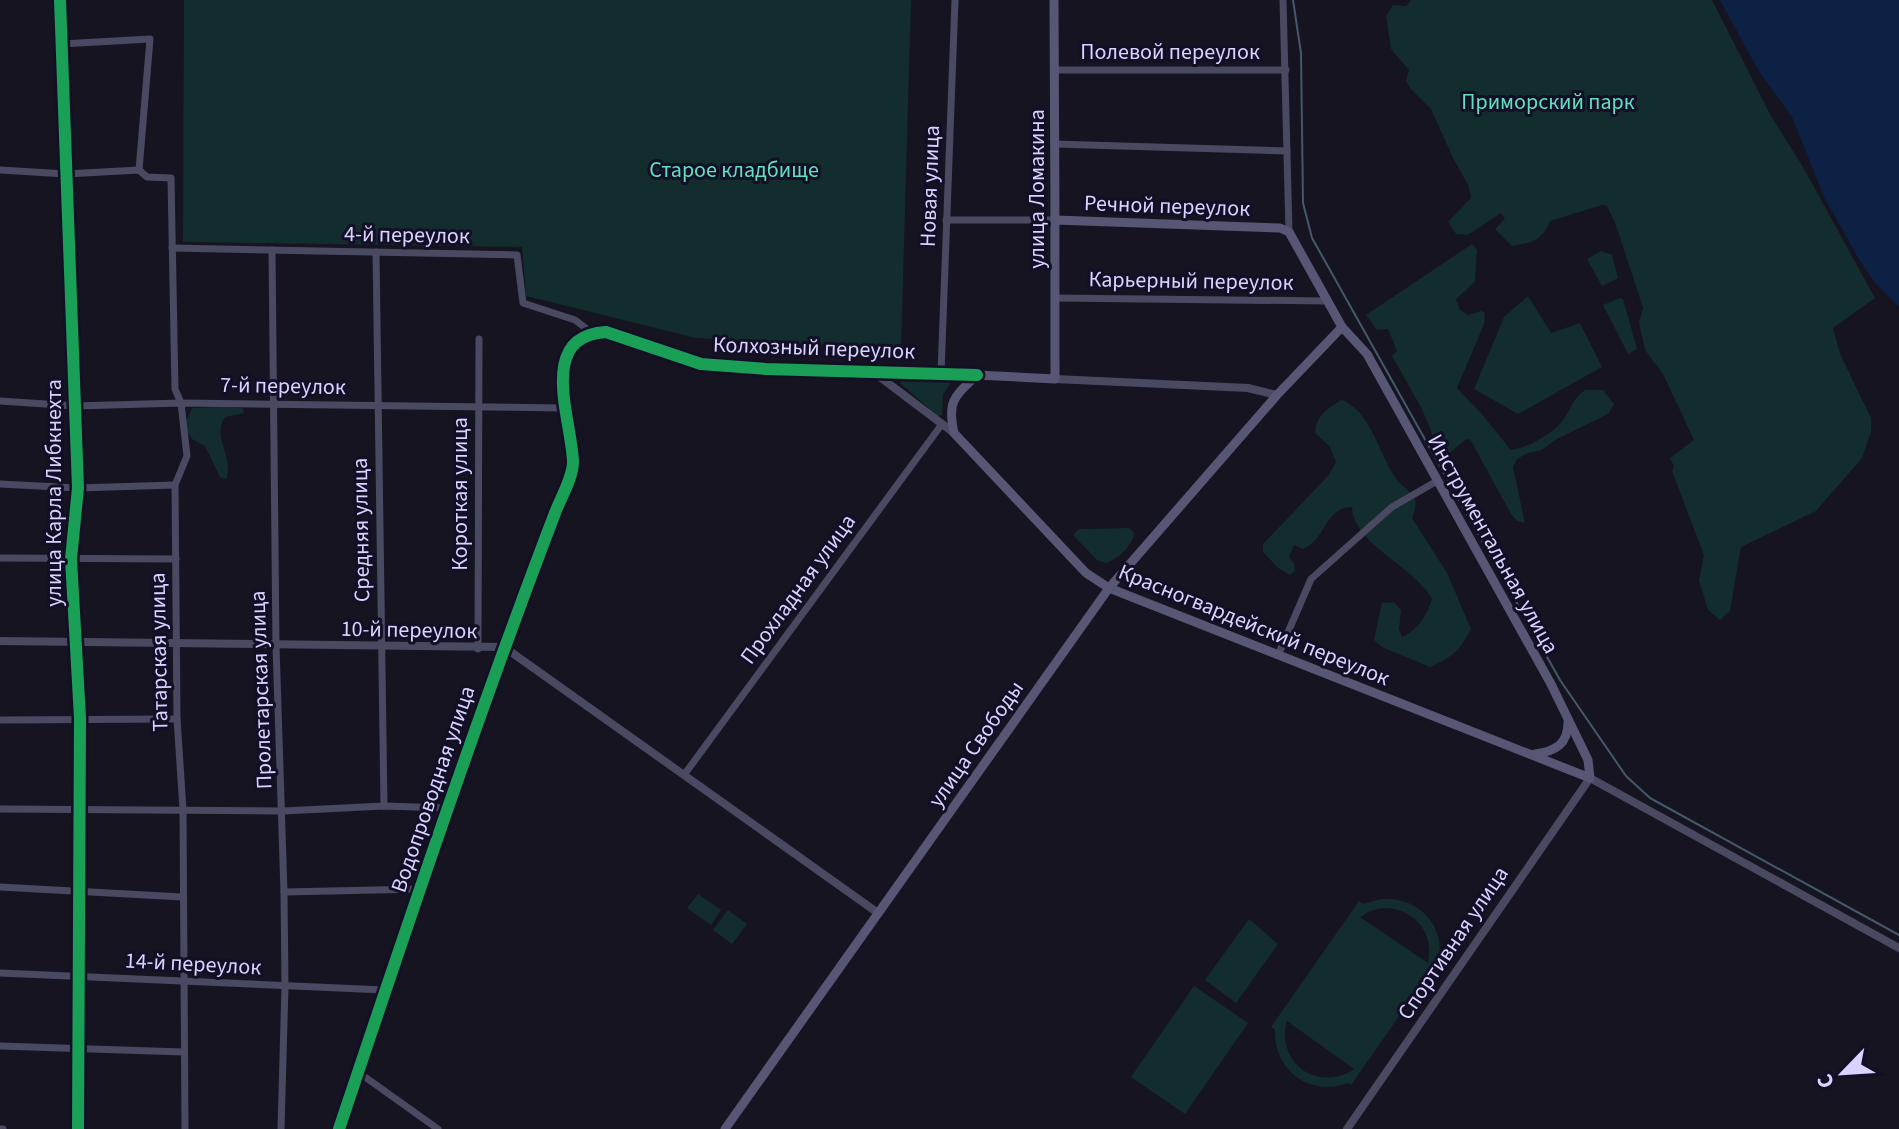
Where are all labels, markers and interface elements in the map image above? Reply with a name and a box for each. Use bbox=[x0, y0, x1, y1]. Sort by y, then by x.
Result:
street label: Полевой переулок bbox=[1080, 36, 1260, 68]
park label: Приморский парк bbox=[1461, 86, 1635, 118]
street label: улица Ломакина bbox=[1021, 109, 1053, 269]
street label: Новая улица bbox=[912, 125, 948, 247]
park label: Старое кладбище bbox=[649, 154, 819, 186]
street label: Речной переулок bbox=[1083, 187, 1251, 225]
street label: 4-й переулок bbox=[344, 218, 470, 252]
street label: Карьерный переулок bbox=[1088, 263, 1294, 299]
street label: Колхозный переулок bbox=[712, 328, 916, 368]
street label: 7-й переулок bbox=[220, 369, 346, 403]
street label: улица Карла Либкнехта bbox=[38, 379, 70, 607]
street label: Короткая улица bbox=[444, 417, 476, 571]
street label: Инструментальная улица bbox=[1419, 428, 1567, 660]
street label: Средняя улица bbox=[344, 457, 378, 603]
street label: Прохладная улица bbox=[732, 507, 864, 671]
street label: Красногвардейский переулок bbox=[1114, 556, 1394, 694]
street label: Татарская улица bbox=[142, 572, 176, 732]
street label: Пролетарская улица bbox=[242, 590, 280, 790]
street label: 10-й переулок bbox=[340, 613, 478, 647]
street label: улица Свободы bbox=[920, 674, 1032, 814]
street label: Водопроводная улица bbox=[383, 681, 483, 897]
street label: Спортивная улица bbox=[1390, 860, 1516, 1026]
street label: 14-й переулок bbox=[124, 944, 262, 984]
north arrow bbox=[1803, 1033, 1883, 1113]
text: С bbox=[1808, 1068, 1843, 1094]

